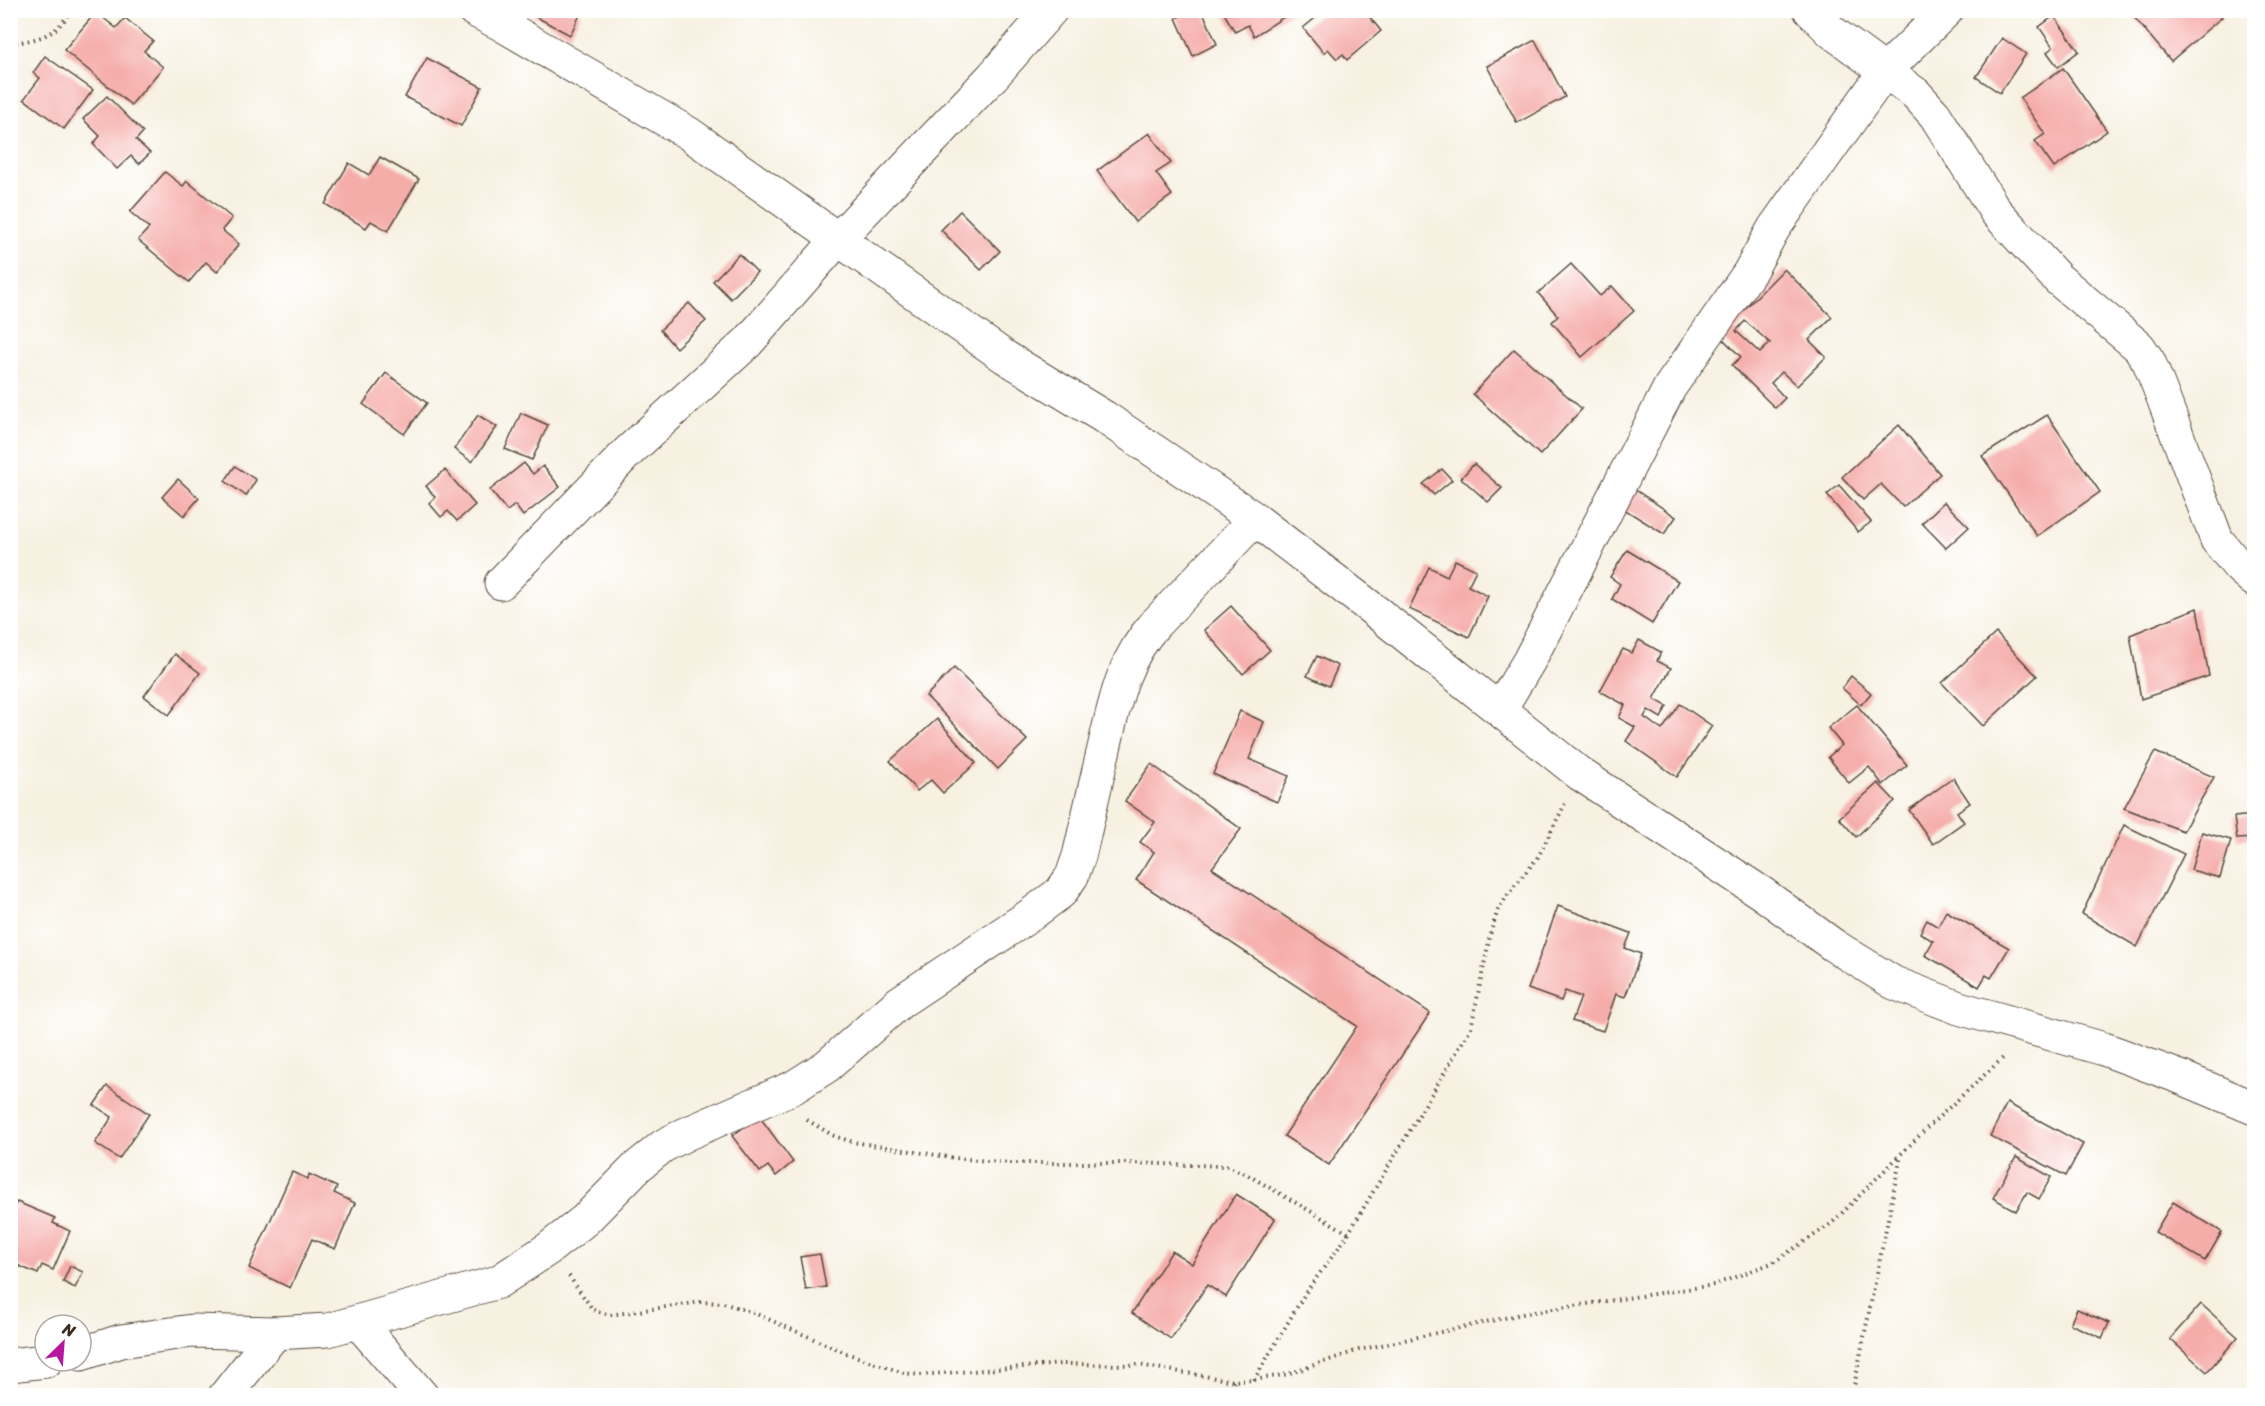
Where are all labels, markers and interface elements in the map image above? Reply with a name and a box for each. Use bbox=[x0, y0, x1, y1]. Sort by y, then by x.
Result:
north arrow bbox=[33, 1313, 93, 1373]
text: N bbox=[57, 1314, 81, 1346]

